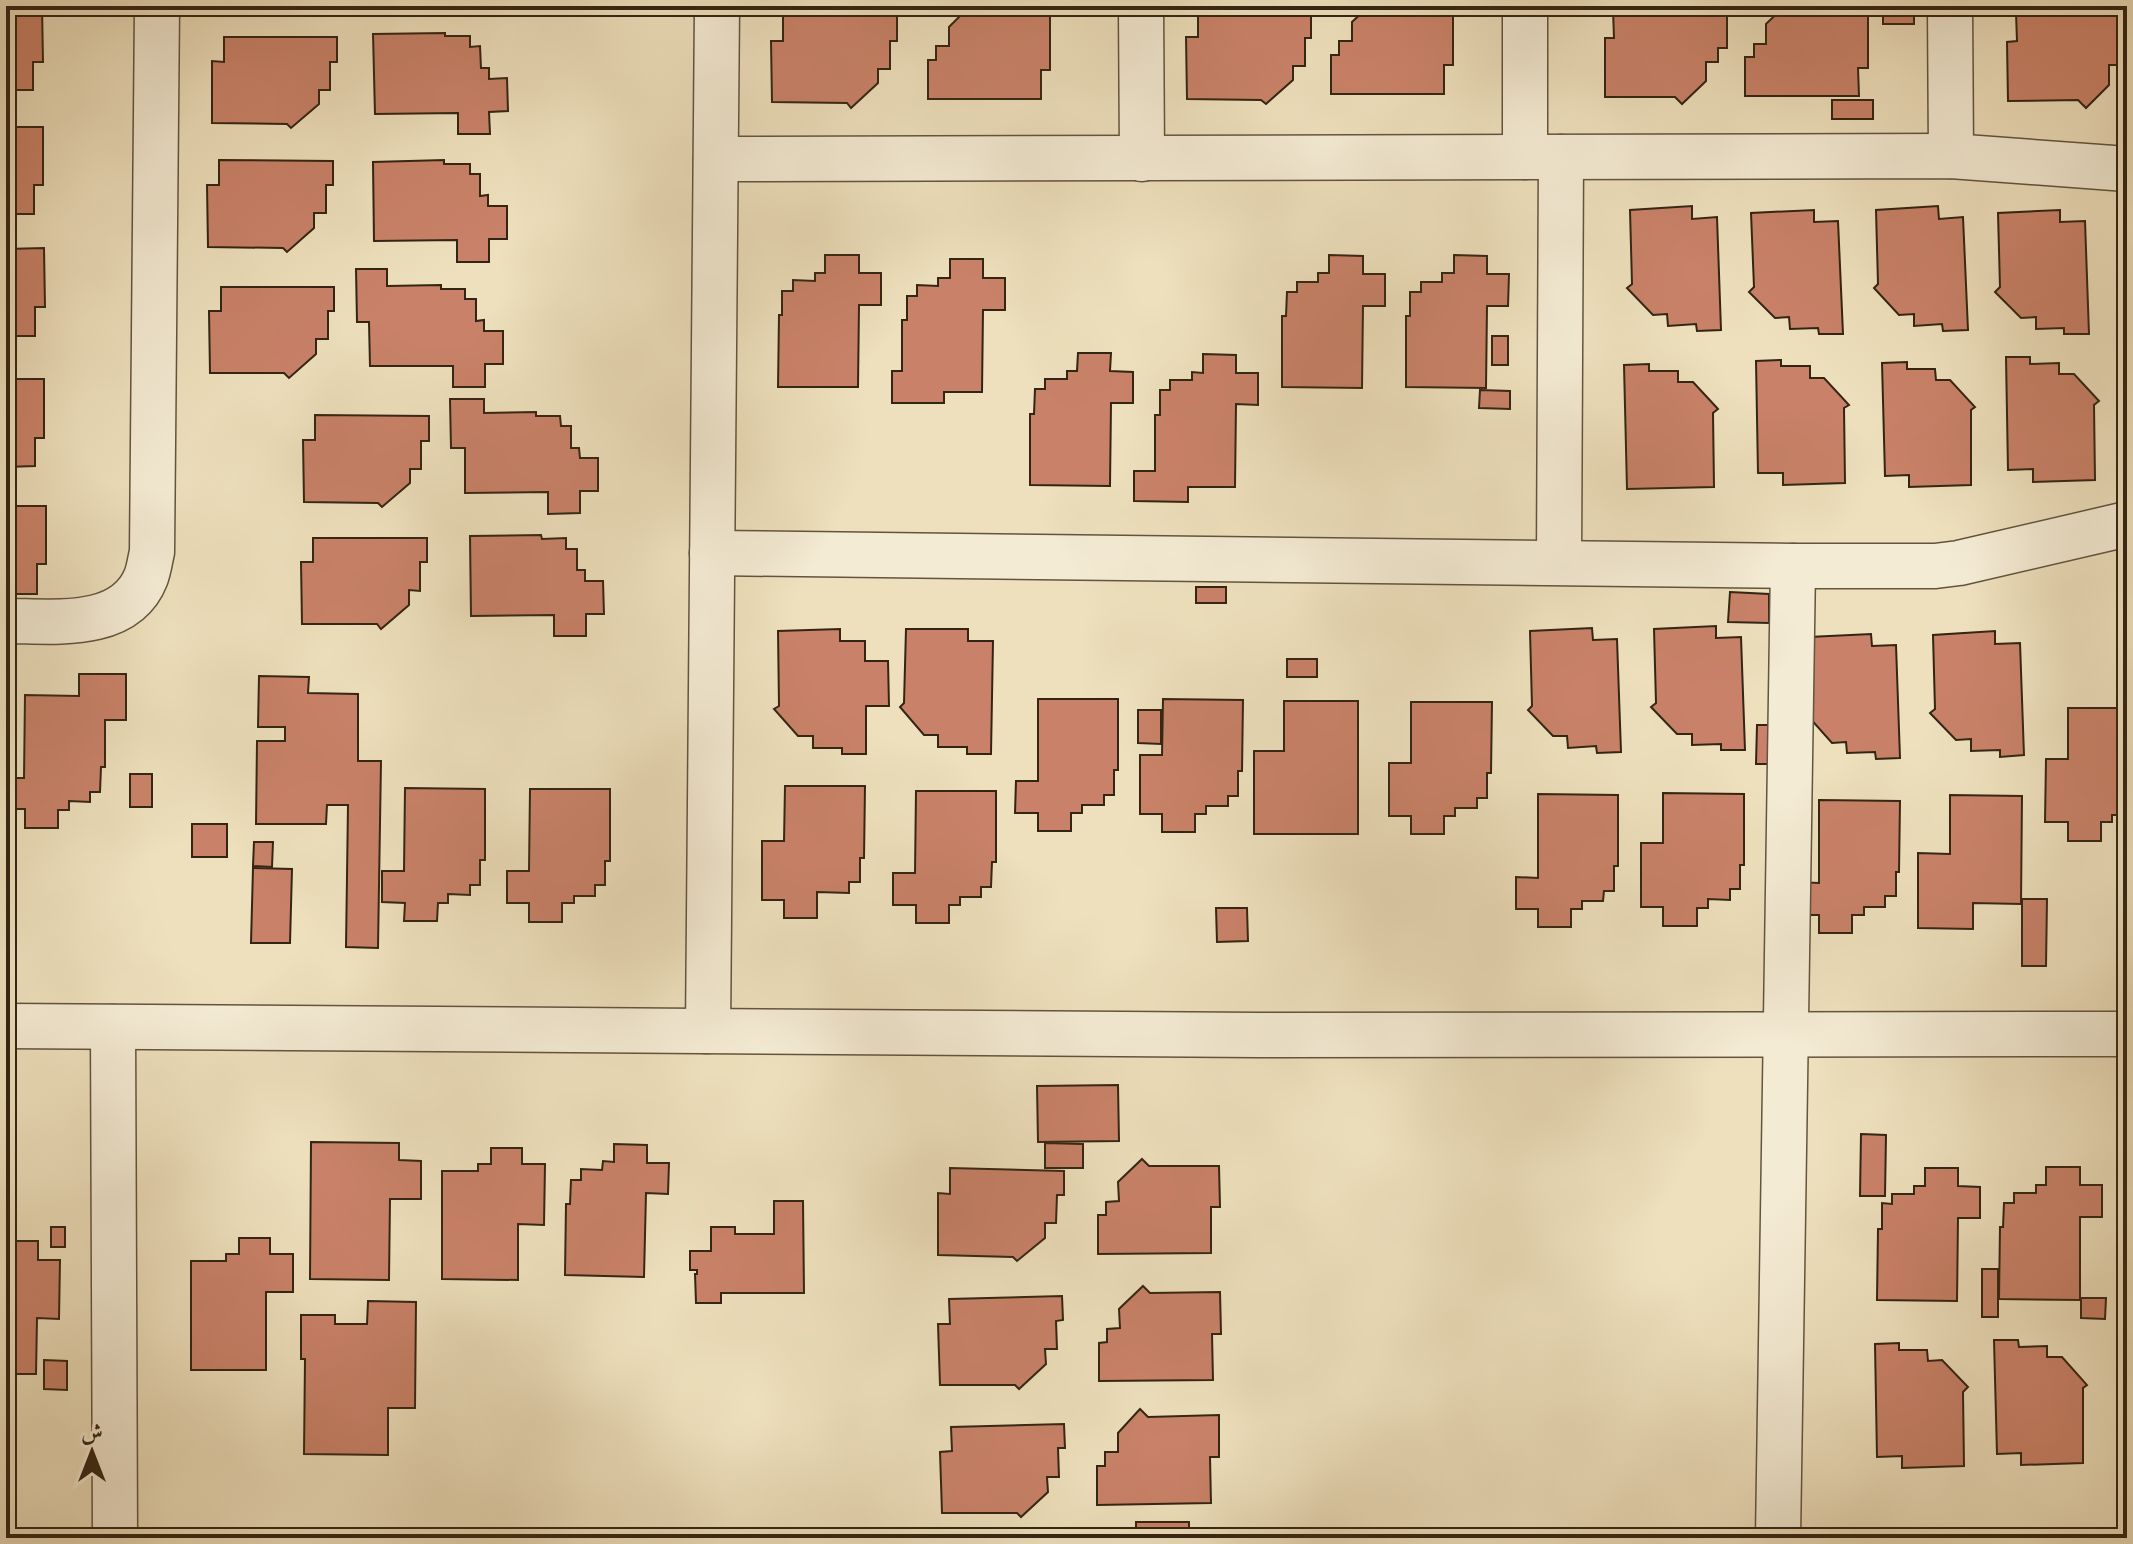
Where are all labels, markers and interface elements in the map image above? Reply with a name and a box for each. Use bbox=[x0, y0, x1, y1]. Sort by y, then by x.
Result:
north arrow bbox=[52, 1412, 132, 1492]
text: ش bbox=[81, 1419, 103, 1447]

